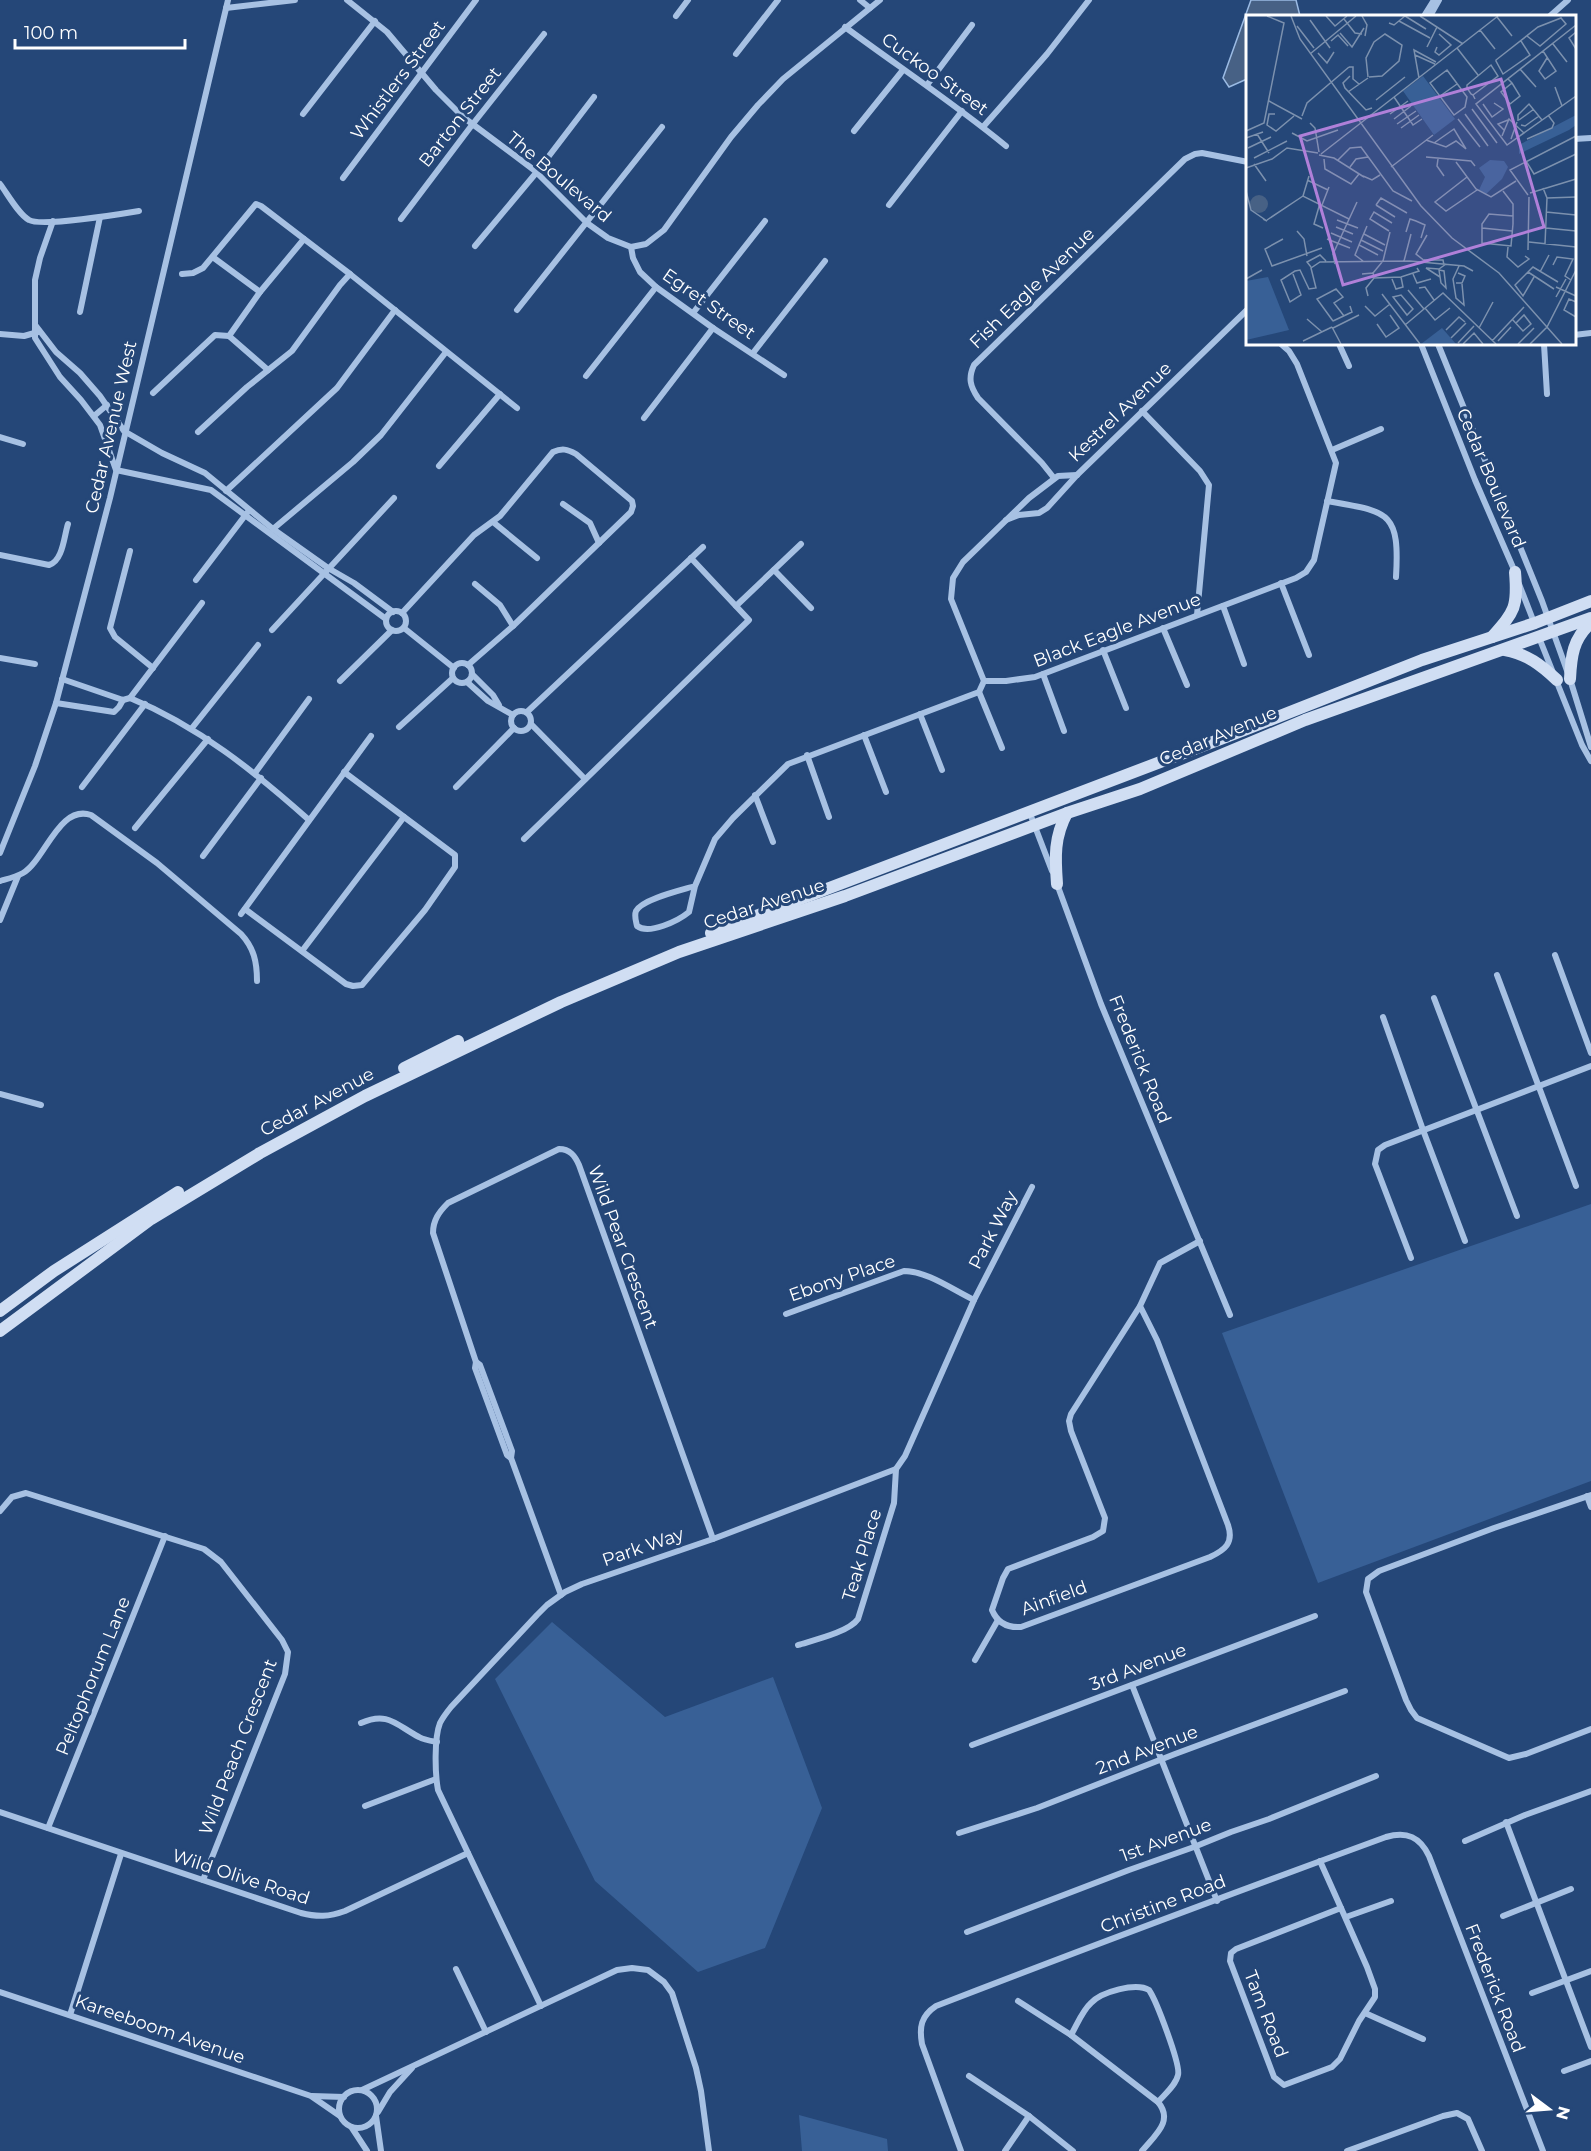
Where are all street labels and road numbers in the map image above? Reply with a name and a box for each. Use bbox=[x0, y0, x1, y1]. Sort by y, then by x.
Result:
street label: Whistlers Street bbox=[346, 16, 450, 144]
street label: Cuckoo Street bbox=[877, 28, 993, 120]
street label: Barton Street bbox=[414, 62, 506, 172]
street label: The Boulevard bbox=[502, 127, 616, 227]
street label: Fish Eagle Avenue bbox=[965, 223, 1099, 353]
street label: Egret Street bbox=[658, 264, 760, 344]
street label: Cedar Avenue West bbox=[80, 338, 142, 516]
street label: Kestrel Avenue bbox=[1064, 357, 1176, 467]
street label: Cedar Boulevard bbox=[1452, 405, 1530, 551]
street label: Black Eagle Avenue bbox=[1030, 588, 1204, 672]
street label: Cedar Avenue bbox=[1156, 701, 1280, 771]
street label: Cedar Avenue bbox=[701, 874, 827, 934]
street label: Frederick Road bbox=[1104, 992, 1176, 1126]
street label: Cedar Avenue bbox=[256, 1063, 378, 1141]
street label: Wild Pear Crescent bbox=[583, 1162, 663, 1332]
street label: Park Way bbox=[964, 1187, 1022, 1273]
street label: Ebony Place bbox=[786, 1249, 898, 1306]
street label: Teak Place bbox=[838, 1506, 886, 1604]
street label: Park Way bbox=[599, 1523, 687, 1571]
street label: Ainfield bbox=[1018, 1576, 1090, 1620]
street label: Peltophorum Lane bbox=[51, 1593, 135, 1759]
street label: 3rd Avenue bbox=[1086, 1638, 1190, 1696]
street label: Wild Peach Crescent bbox=[194, 1656, 282, 1838]
street label: 2nd Avenue bbox=[1093, 1720, 1201, 1779]
street label: 1st Avenue bbox=[1117, 1813, 1215, 1867]
street label: Wild Olive Road bbox=[169, 1844, 313, 1910]
street label: Christine Road bbox=[1097, 1870, 1229, 1938]
street label: Frederick Road bbox=[1460, 1920, 1530, 2056]
street label: Tam Road bbox=[1239, 1967, 1293, 2061]
street label: Kareeboom Avenue bbox=[72, 1990, 248, 2068]

